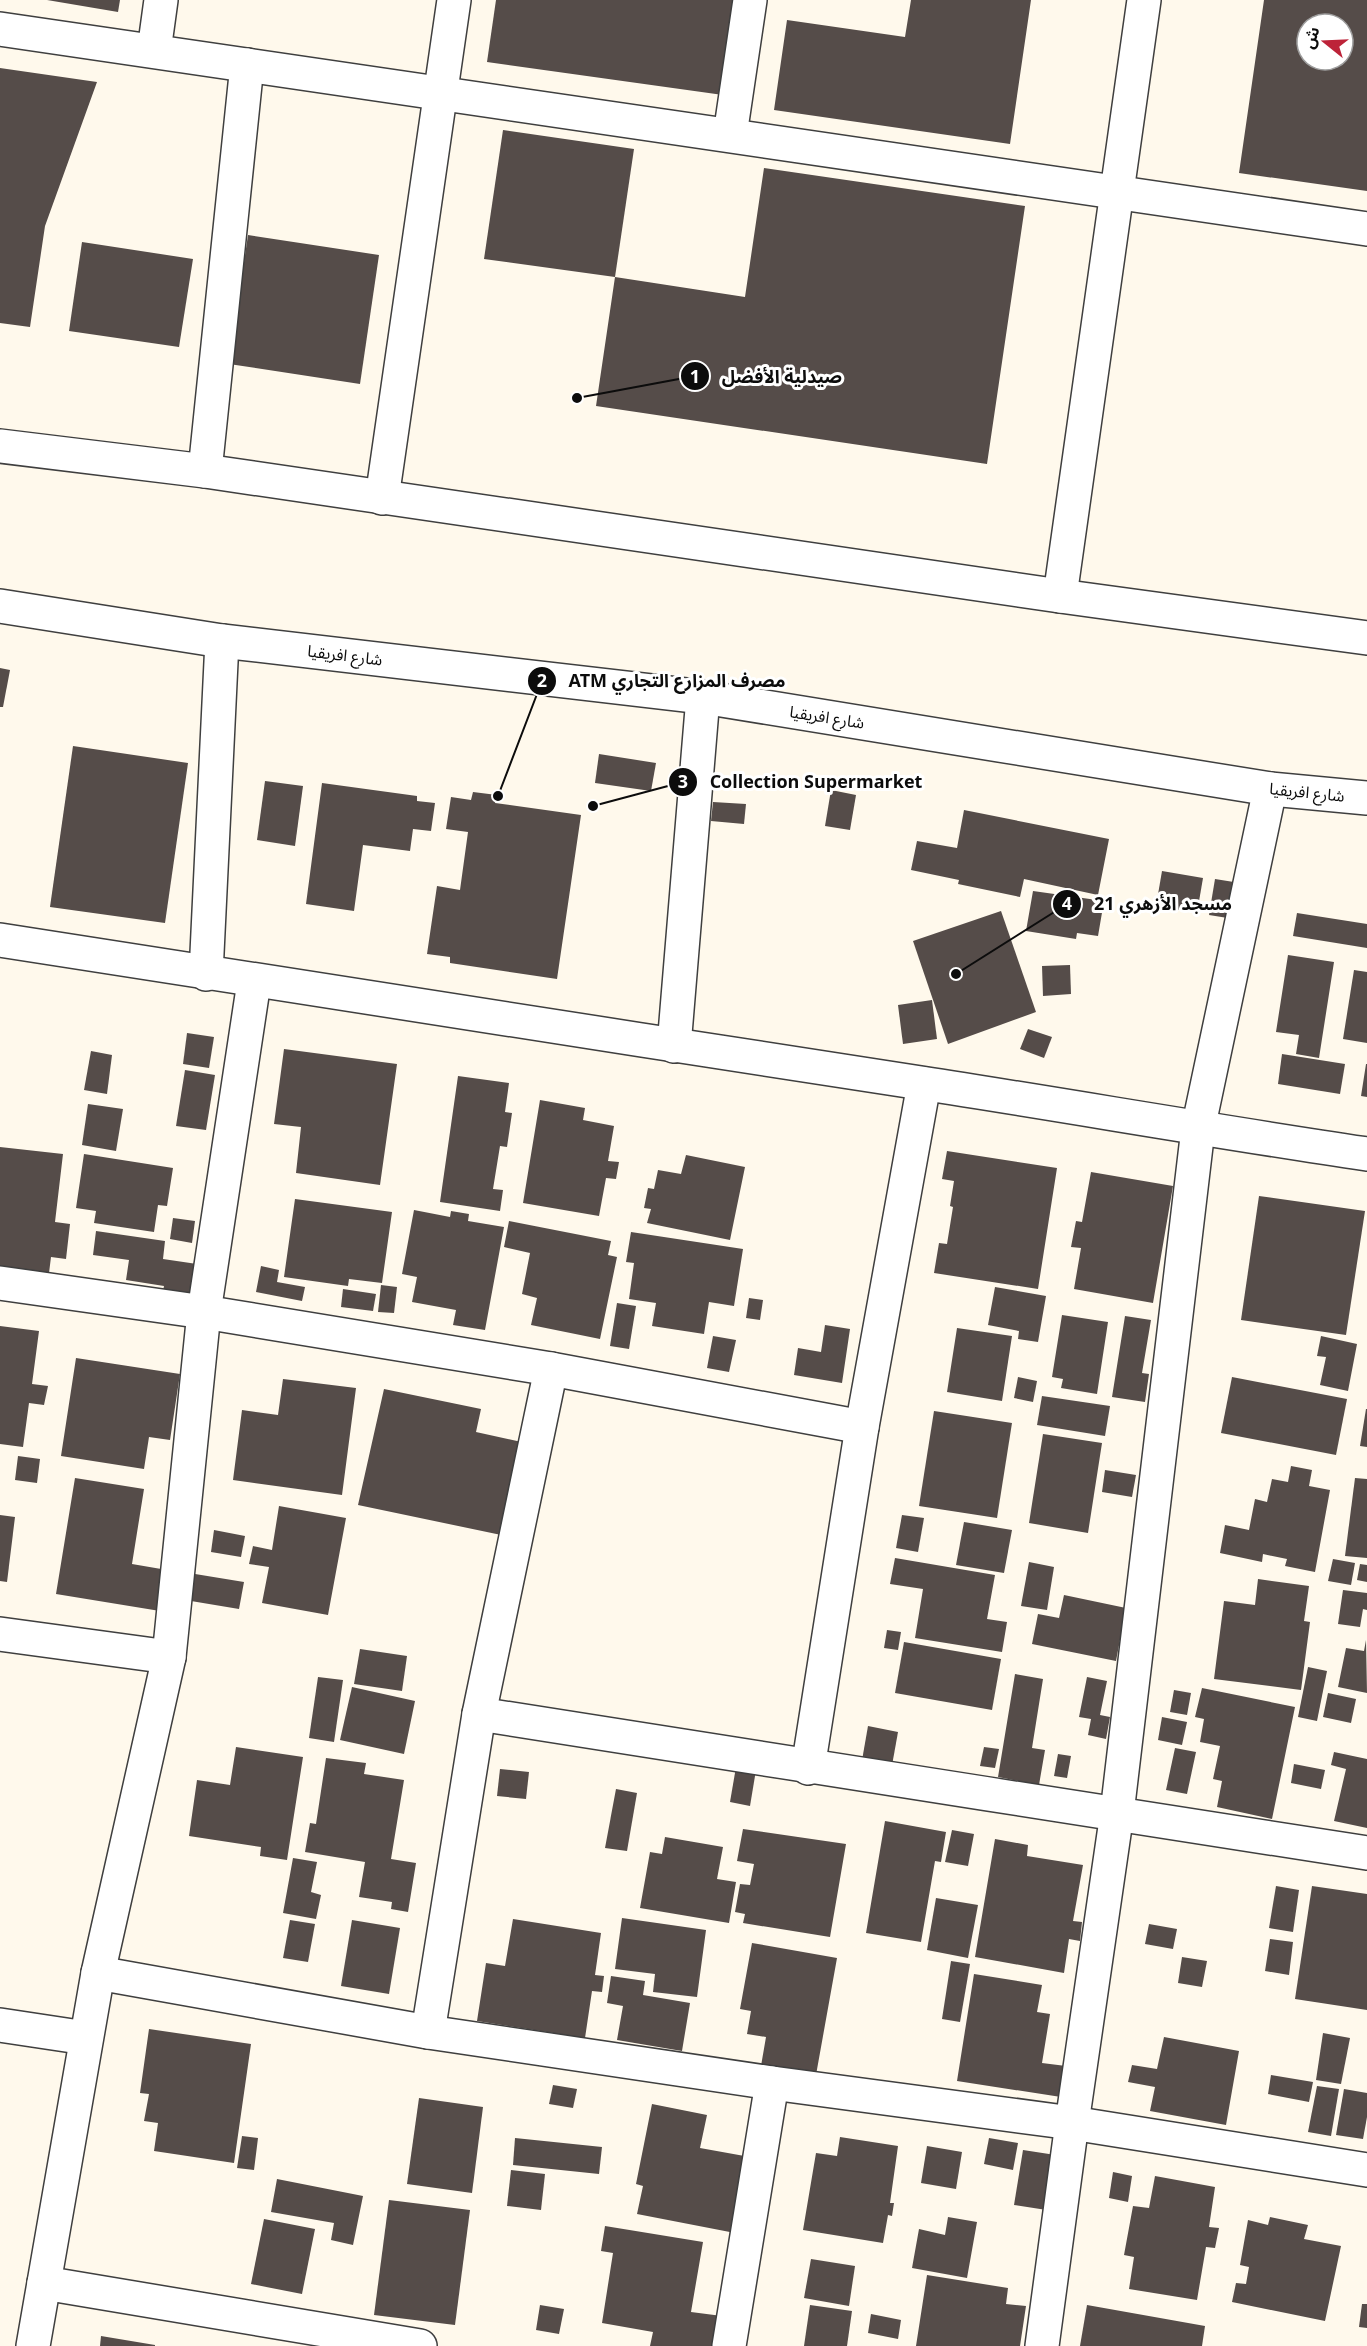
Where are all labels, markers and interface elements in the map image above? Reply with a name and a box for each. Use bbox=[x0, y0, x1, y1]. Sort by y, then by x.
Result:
north arrow bbox=[1295, 12, 1355, 72]
text: ش bbox=[1292, 22, 1331, 53]
callout: صيدلية الأفضل bbox=[680, 358, 855, 394]
text: 1 bbox=[690, 358, 700, 396]
text: صيدلية الأفضل bbox=[722, 358, 842, 396]
street label: شارع افريقيا bbox=[305, 635, 384, 677]
text: 2 bbox=[537, 662, 547, 700]
text: ATM مصرف المزارع التجاري bbox=[569, 662, 786, 700]
callout: ATM مصرف المزارع التجاري bbox=[527, 663, 798, 699]
street label: شارع افريقيا bbox=[787, 695, 867, 741]
text: 3 bbox=[678, 763, 688, 801]
text: Collection Supermarket bbox=[710, 763, 923, 801]
callout: Collection Supermarket bbox=[668, 764, 934, 800]
street label: شارع افريقيا bbox=[1268, 772, 1346, 814]
text: 4 bbox=[1062, 885, 1072, 923]
text: مسجد الأزهري 21 bbox=[1094, 885, 1232, 923]
callout: مسجد الأزهري 21 bbox=[1052, 886, 1244, 922]

